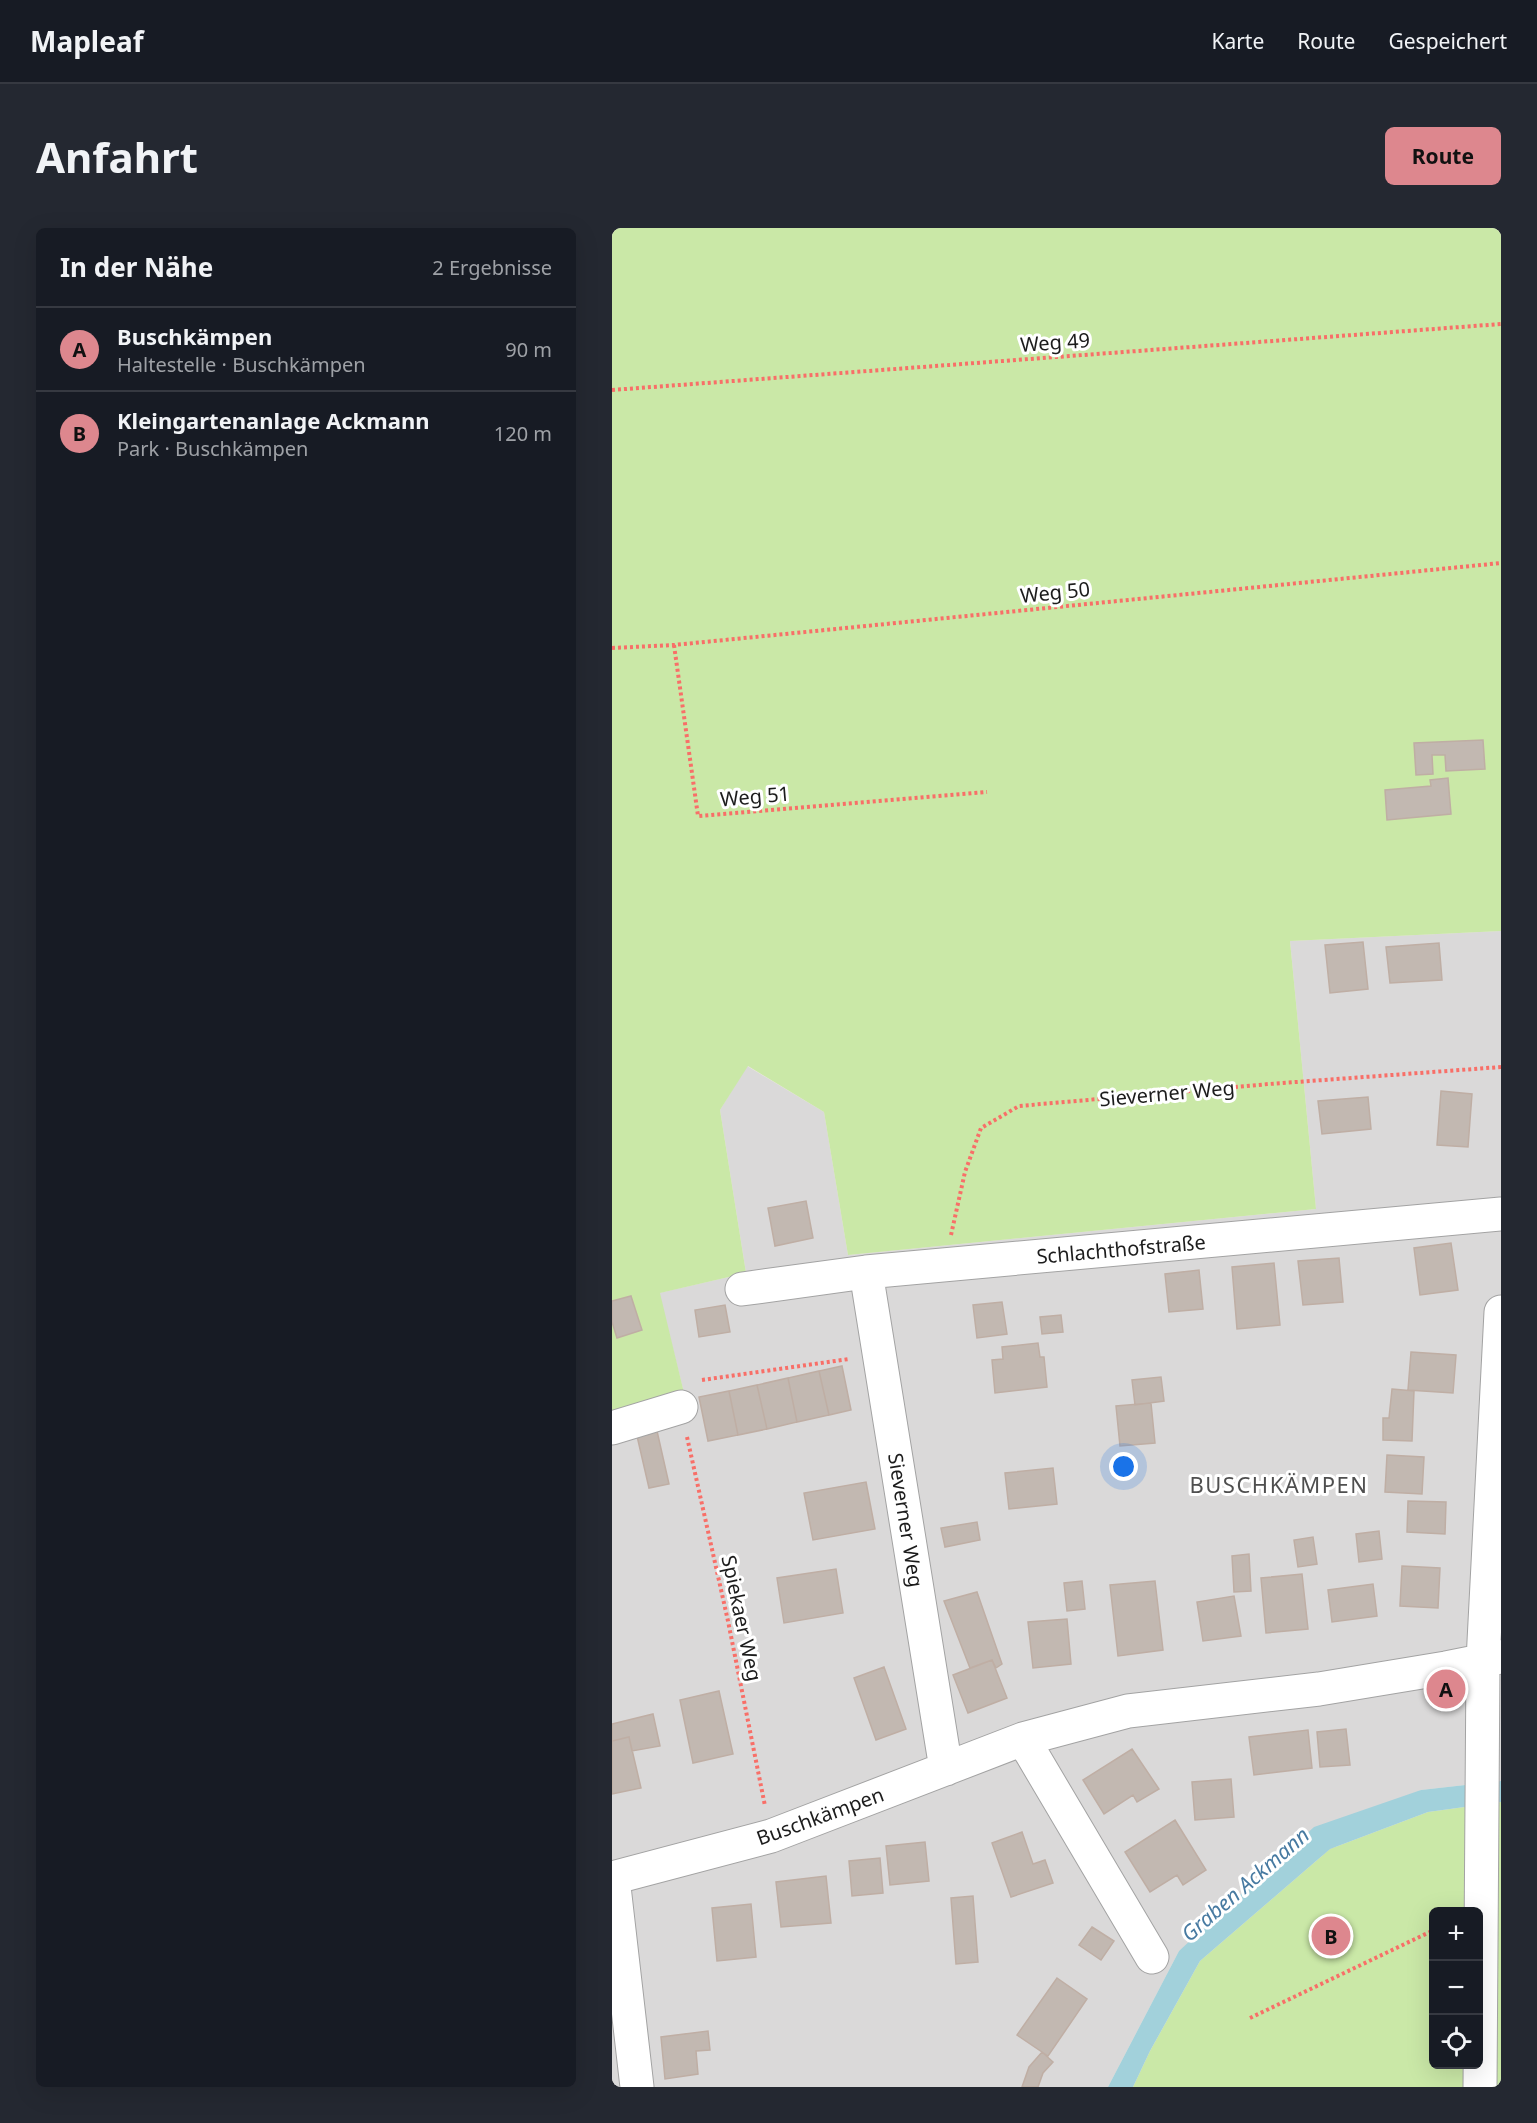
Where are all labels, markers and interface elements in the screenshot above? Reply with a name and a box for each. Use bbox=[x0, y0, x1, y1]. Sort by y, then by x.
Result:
text: Mapleaf bbox=[30, 22, 144, 60]
text: Karte bbox=[1211, 27, 1264, 55]
text: Route bbox=[1297, 27, 1355, 55]
text: Gespeichert bbox=[1388, 27, 1507, 55]
button: Route bbox=[1385, 127, 1501, 185]
text: Anfahrt bbox=[36, 128, 198, 185]
text: In der Nähe bbox=[60, 249, 213, 285]
text: 2 Ergebnisse bbox=[432, 254, 552, 281]
text: Buschkämpen bbox=[117, 321, 272, 351]
street label: Weg 49 bbox=[1019, 326, 1091, 358]
text: A bbox=[73, 336, 86, 363]
text: 90 m bbox=[505, 336, 552, 363]
text: Haltestelle · Buschkämpen bbox=[117, 351, 366, 378]
text: Kleingartenanlage Ackmann bbox=[117, 405, 430, 435]
text: B bbox=[73, 420, 86, 447]
text: 120 m bbox=[494, 420, 552, 447]
text: Park · Buschkämpen bbox=[117, 435, 308, 462]
street label: Weg 50 bbox=[1019, 575, 1091, 609]
street label: Weg 51 bbox=[719, 780, 791, 812]
street label: Sieverner Weg bbox=[1098, 1074, 1236, 1112]
street label: Schlachthofstraße bbox=[1035, 1228, 1207, 1270]
street label: Sieverner Weg bbox=[882, 1451, 930, 1589]
your location bbox=[1109, 1452, 1138, 1481]
district label: BUSCHKÄMPEN bbox=[1189, 1469, 1369, 1499]
street label: Spiekaer Weg bbox=[715, 1553, 769, 1683]
pin: A bbox=[1426, 1666, 1466, 1712]
street label: Buschkämpen bbox=[753, 1780, 887, 1852]
water label: Graben Ackmann bbox=[1175, 1821, 1315, 1947]
map controls bbox=[1429, 1907, 1483, 2069]
button: + bbox=[1429, 1907, 1483, 1961]
pin: B bbox=[1312, 1914, 1350, 1958]
button: − bbox=[1429, 1961, 1483, 2015]
button: locate bbox=[1429, 2015, 1483, 2069]

